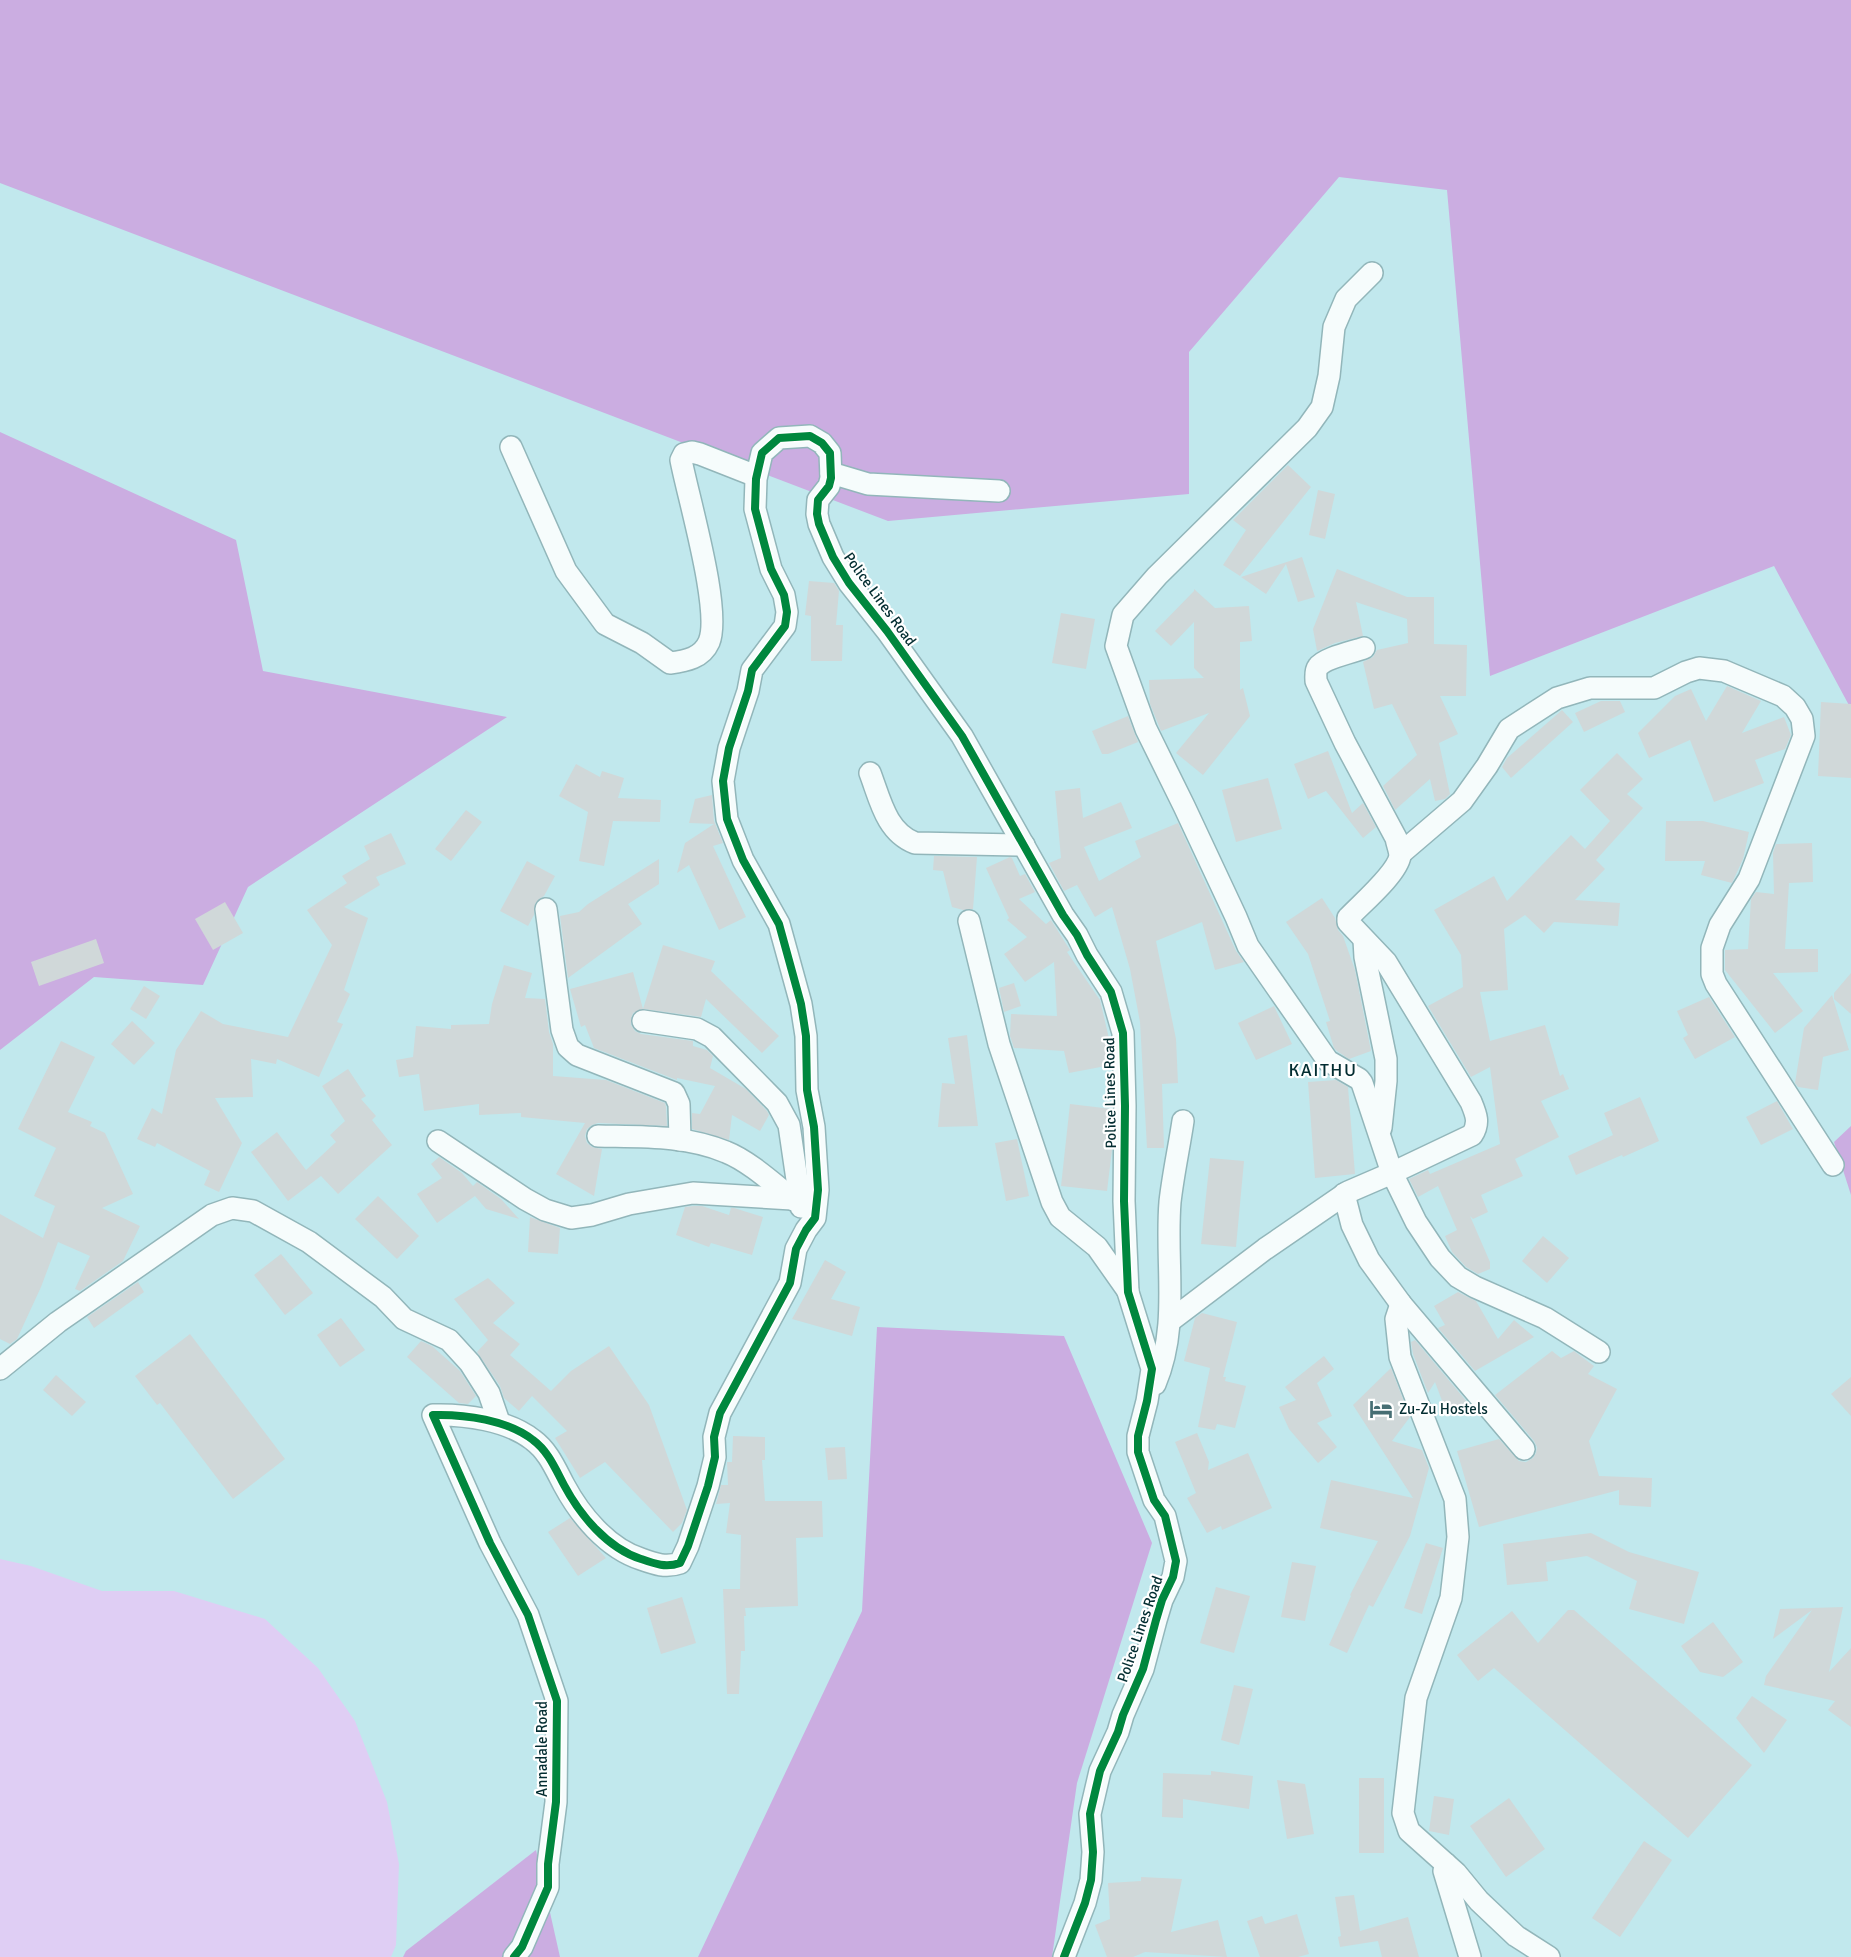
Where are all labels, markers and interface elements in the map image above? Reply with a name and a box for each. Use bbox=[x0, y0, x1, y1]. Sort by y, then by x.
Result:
street label: Police Lines Road bbox=[840, 549, 920, 649]
street label: Police Lines Road bbox=[1100, 1037, 1120, 1149]
district label: KAITHU bbox=[1288, 1059, 1358, 1081]
hotel icon: Zu-Zu Hostels bbox=[1368, 1396, 1394, 1422]
place label: Zu-Zu Hostels bbox=[1399, 1400, 1488, 1418]
street label: Police Lines Road bbox=[1113, 1573, 1167, 1685]
street label: Annadale Road bbox=[533, 1701, 551, 1797]

